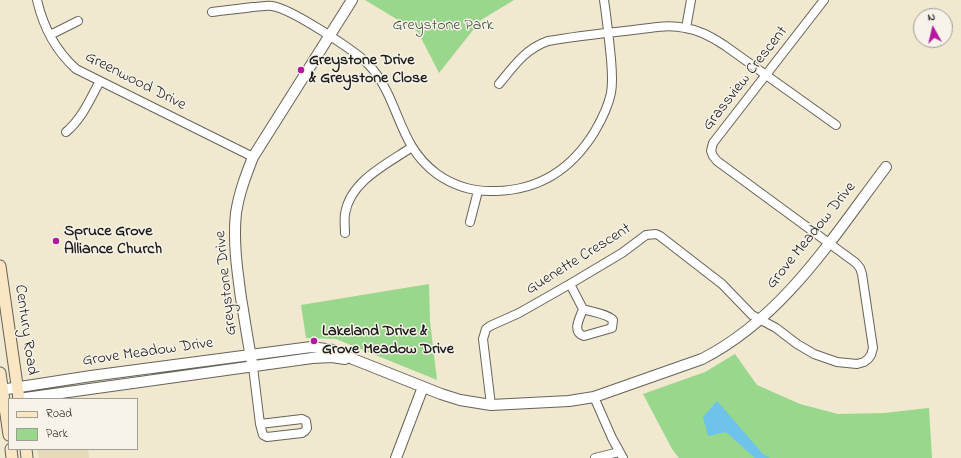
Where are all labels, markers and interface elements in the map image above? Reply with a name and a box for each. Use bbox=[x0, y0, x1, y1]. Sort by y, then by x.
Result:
north arrow bbox=[913, 8, 953, 48]
text: N bbox=[927, 9, 936, 26]
park label: Greystone Park bbox=[393, 16, 493, 36]
street label: Grassview Crescent bbox=[699, 23, 793, 135]
street label: Greenwood Drive bbox=[81, 48, 189, 116]
place label: Greystone Drive & Greystone Close bbox=[309, 51, 427, 89]
marker: Greystone Drive & Greystone Close bbox=[296, 65, 306, 75]
street label: Grove Meadow Drive bbox=[763, 179, 861, 293]
street label: Guenette Crescent bbox=[523, 220, 635, 300]
place label: Spruce Grove Alliance Church bbox=[64, 222, 162, 260]
street label: Greystone Drive bbox=[212, 230, 242, 336]
marker: Spruce Grove Alliance Church bbox=[51, 236, 61, 246]
street label: Century Road bbox=[9, 284, 41, 376]
place label: Lakeland Drive & Grove Meadow Drive bbox=[322, 322, 454, 360]
street label: Grove Meadow Drive bbox=[81, 334, 215, 372]
marker: Lakeland Drive & Grove Meadow Drive bbox=[309, 336, 319, 346]
legend bbox=[8, 398, 138, 450]
text: Road bbox=[46, 405, 72, 423]
text: Park bbox=[46, 425, 68, 443]

